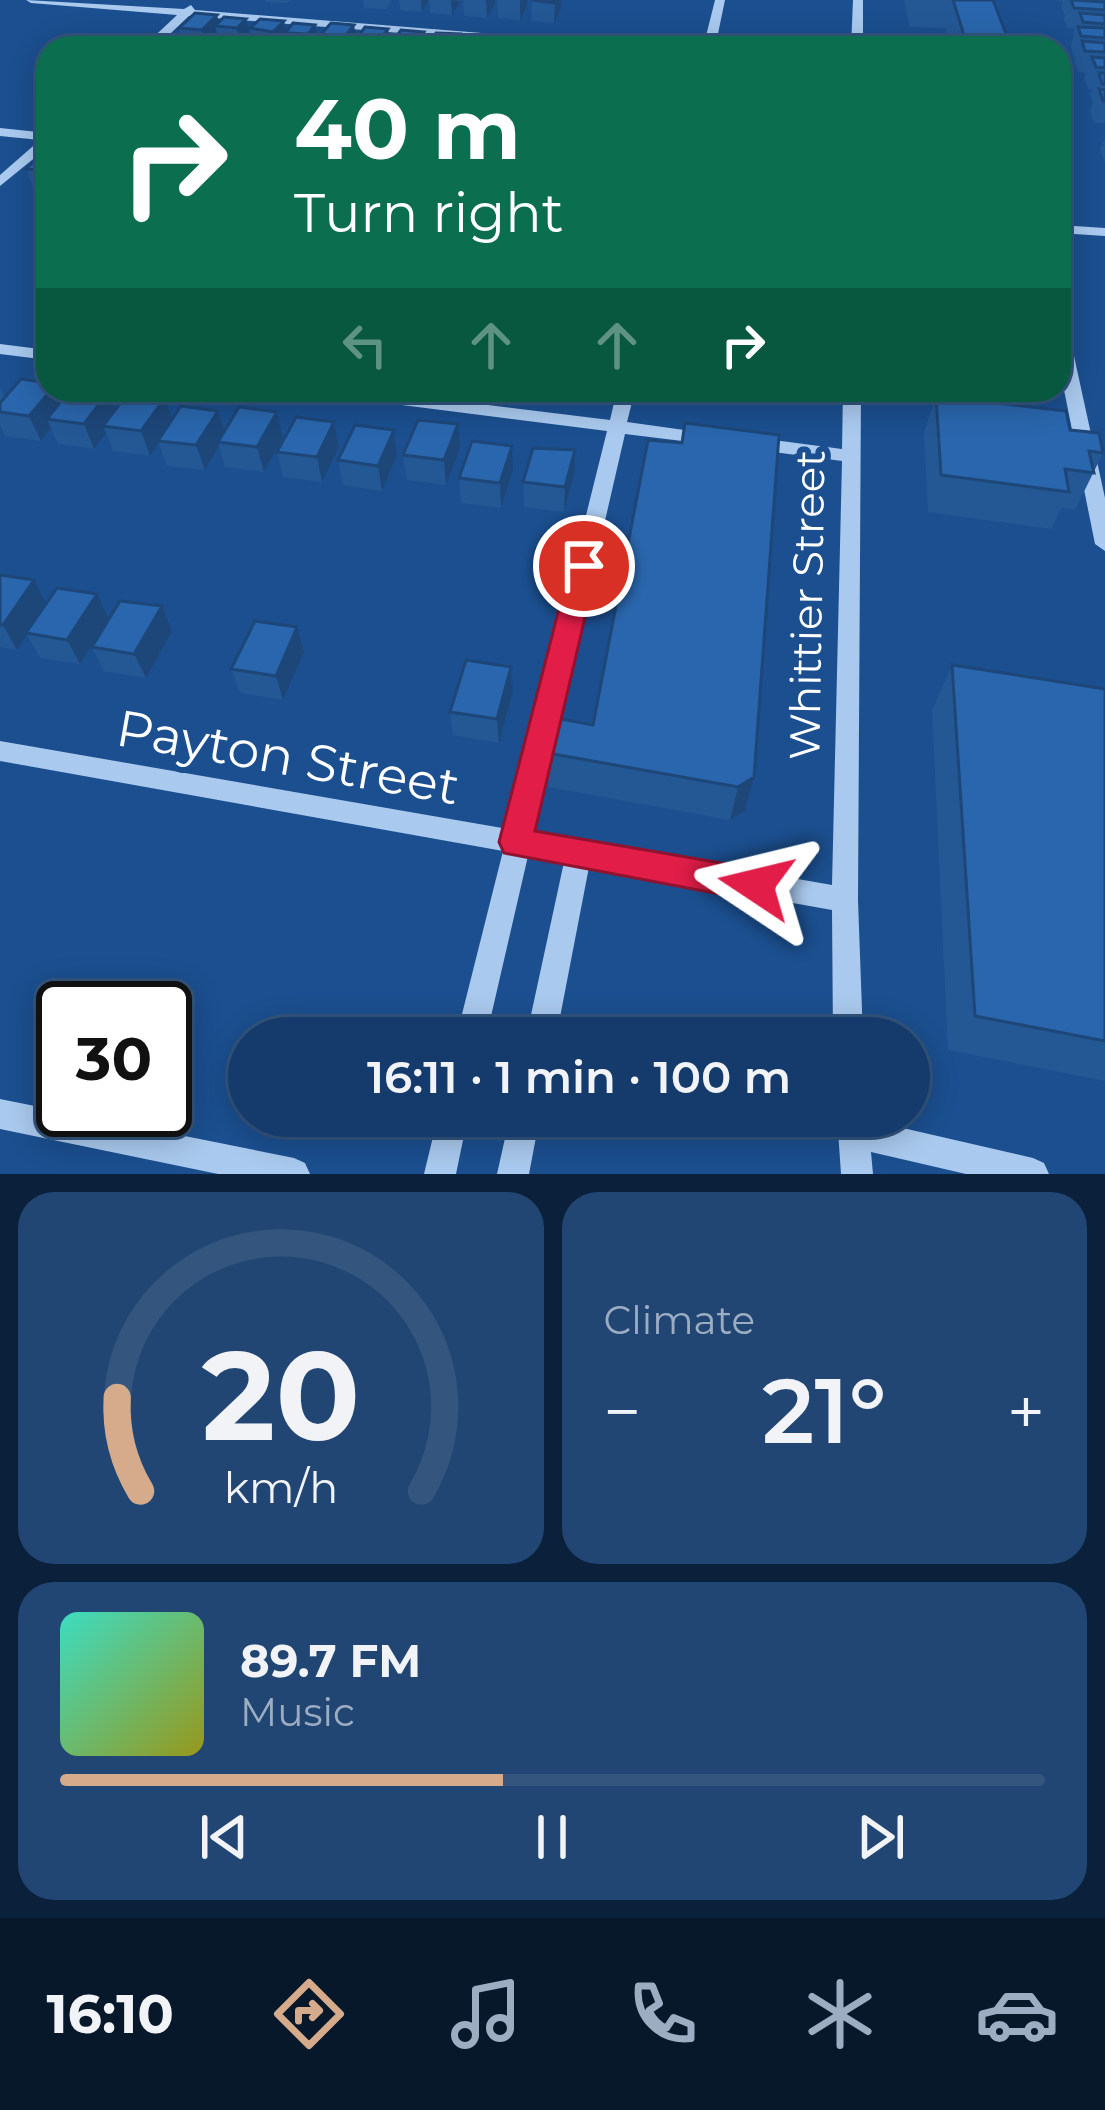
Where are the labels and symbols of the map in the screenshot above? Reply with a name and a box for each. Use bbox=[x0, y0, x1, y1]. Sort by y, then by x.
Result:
street label: Whittier Street bbox=[778, 449, 836, 761]
pin bbox=[533, 515, 635, 617]
street label: Payton Street bbox=[112, 696, 464, 818]
position arrow bbox=[693, 822, 819, 948]
speed limit sign: 30 bbox=[36, 981, 192, 1137]

